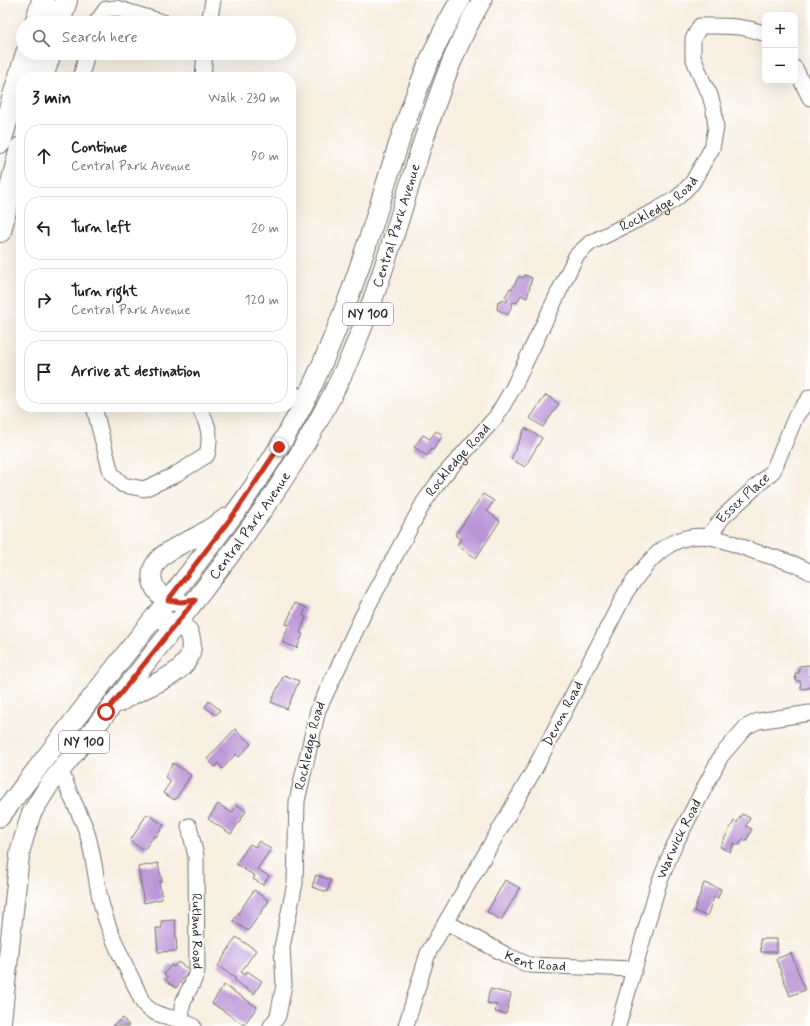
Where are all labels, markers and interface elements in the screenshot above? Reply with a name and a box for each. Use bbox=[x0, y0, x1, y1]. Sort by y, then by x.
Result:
map controls bbox=[762, 12, 798, 84]
button: + bbox=[762, 12, 798, 48]
search box bbox=[16, 16, 296, 60]
icon: search bbox=[30, 27, 52, 49]
text: Search here bbox=[62, 28, 138, 48]
button: − bbox=[762, 48, 798, 84]
text: 3 min bbox=[32, 87, 71, 109]
text: Walk · 230 m bbox=[208, 90, 280, 107]
text: Continue bbox=[71, 138, 127, 158]
icon: ahead bbox=[33, 145, 55, 167]
text: 90 m bbox=[251, 148, 279, 165]
text: Central Park Avenue bbox=[71, 158, 191, 175]
street label: Central Park Avenue bbox=[369, 161, 425, 290]
street label: Rockledge Road bbox=[617, 174, 703, 236]
icon: left bbox=[33, 217, 55, 239]
text: Turn left bbox=[71, 218, 131, 238]
text: 20 m bbox=[251, 220, 279, 237]
text: Turn right bbox=[71, 282, 138, 302]
icon: right bbox=[33, 289, 55, 311]
text: 120 m bbox=[245, 292, 279, 309]
text: Central Park Avenue bbox=[71, 302, 191, 319]
road number: NY 100 bbox=[343, 303, 393, 325]
icon: arrive bbox=[33, 361, 55, 383]
text: Arrive at destination bbox=[71, 362, 200, 382]
street label: Rockledge Road bbox=[422, 420, 494, 500]
route end bbox=[270, 438, 288, 456]
street label: Central Park Avenue bbox=[205, 468, 295, 584]
street label: Essex Place bbox=[712, 469, 774, 527]
street label: Devon Road bbox=[539, 678, 587, 749]
street label: Rockledge Road bbox=[291, 698, 330, 792]
route start bbox=[97, 703, 115, 721]
road number: NY 100 bbox=[59, 731, 109, 753]
street label: Warwick Road bbox=[653, 796, 706, 882]
street label: Rutland Road bbox=[187, 893, 206, 969]
street label: Kent Road bbox=[502, 946, 566, 975]

